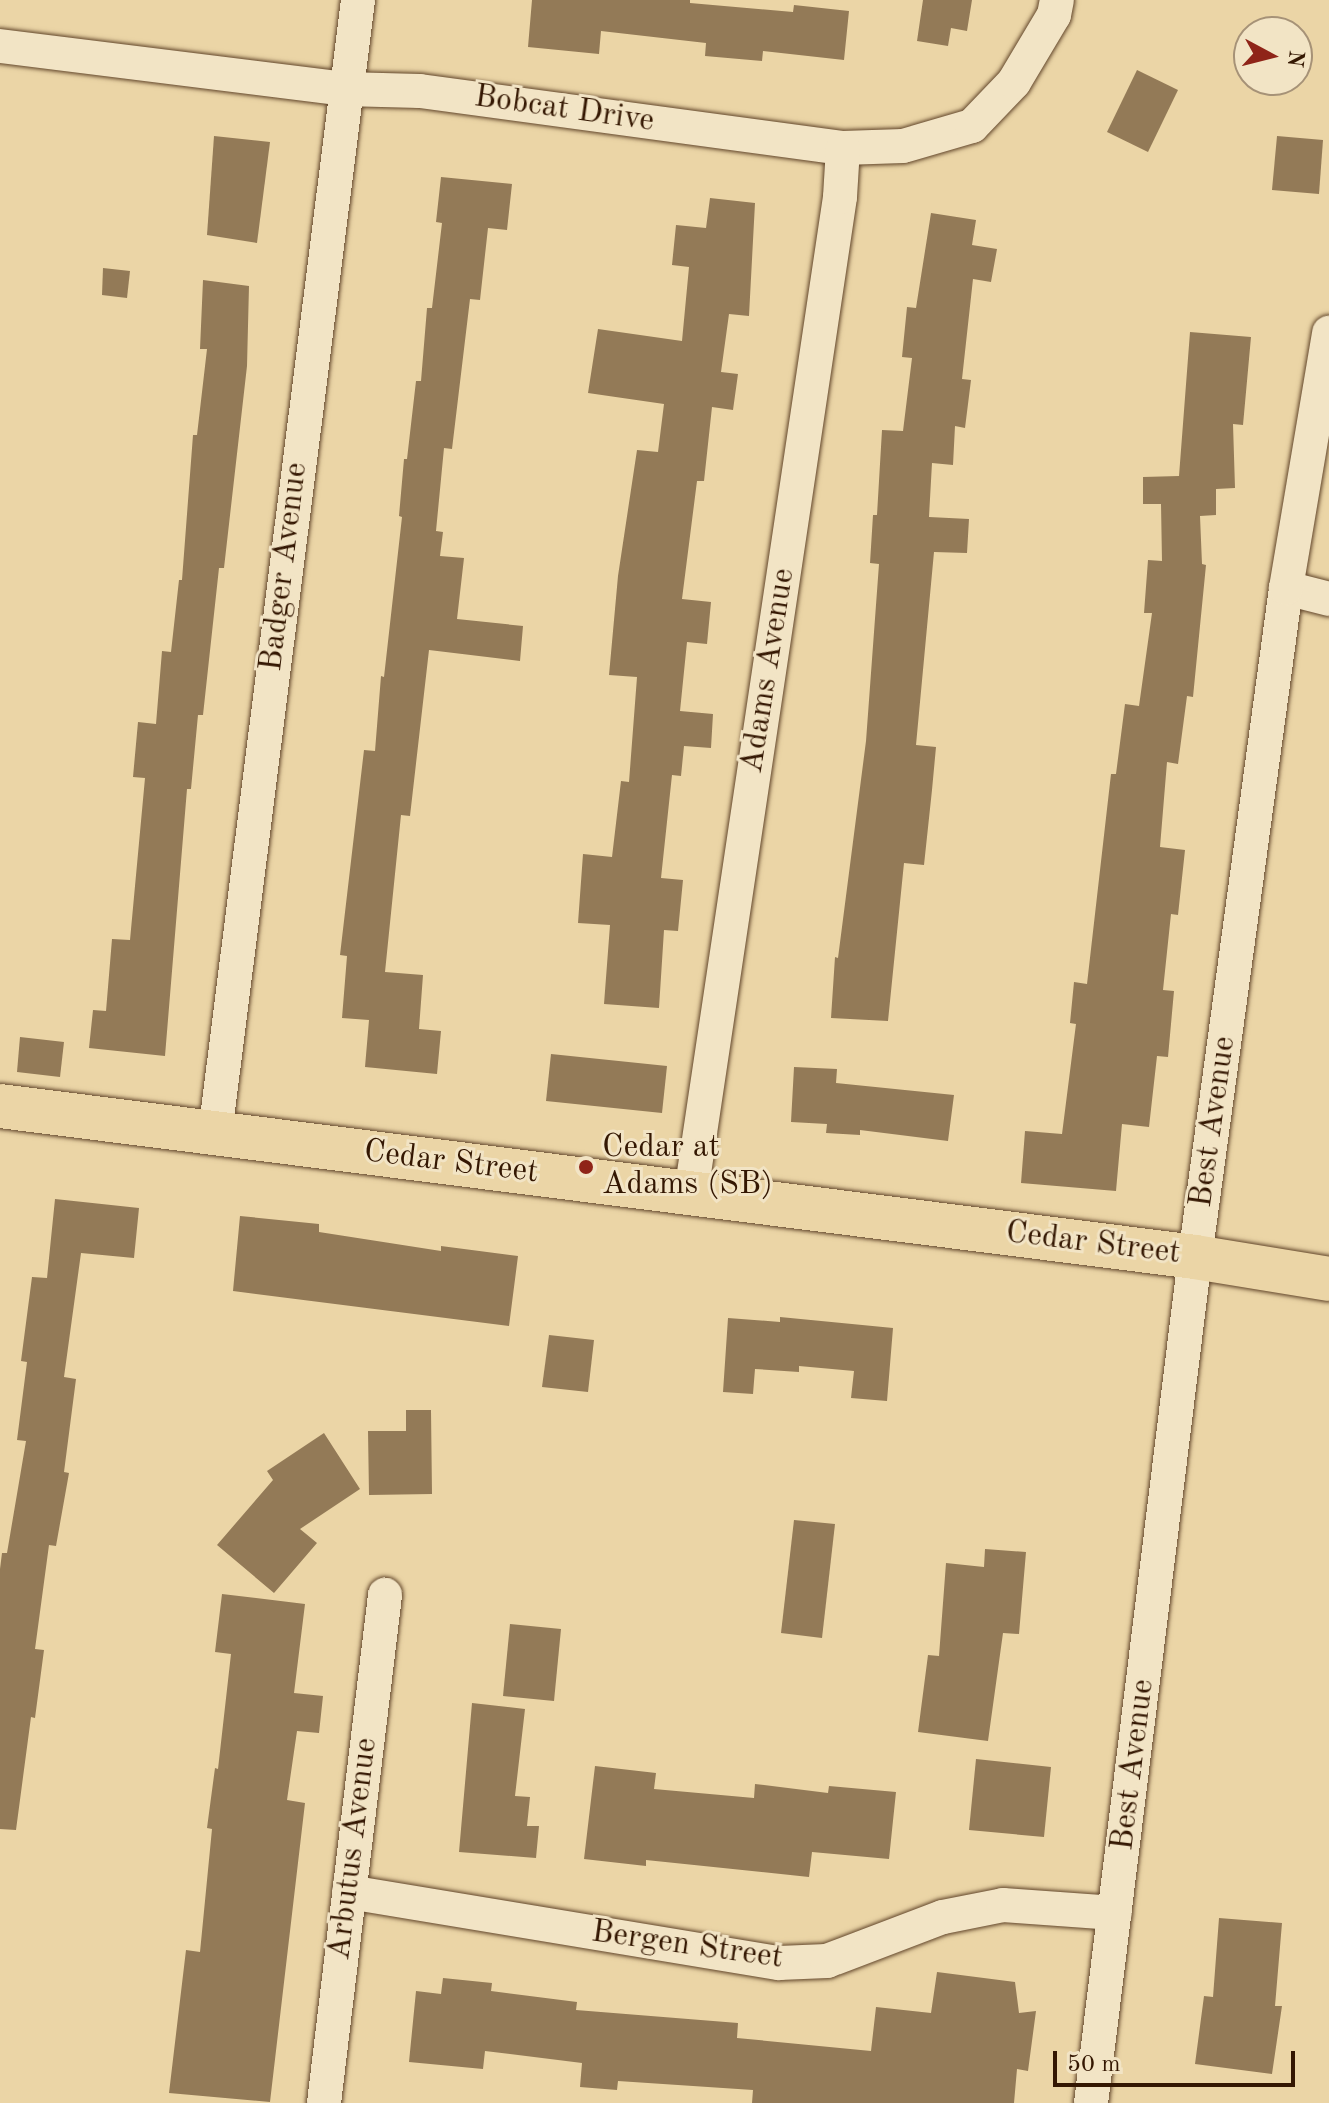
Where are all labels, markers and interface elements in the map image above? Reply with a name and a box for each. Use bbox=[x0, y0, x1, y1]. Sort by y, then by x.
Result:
north arrow bbox=[1233, 16, 1313, 96]
text: N bbox=[1283, 49, 1307, 68]
street label: Bobcat Drive bbox=[472, 78, 656, 142]
street label: Badger Avenue bbox=[253, 460, 317, 674]
street label: Adams Avenue bbox=[734, 566, 804, 776]
street label: Best Avenue bbox=[1183, 1034, 1245, 1210]
place label: Cedar at Adams (SB) bbox=[602, 1130, 773, 1205]
street label: Cedar Street bbox=[362, 1133, 540, 1193]
marker: Cedar at Adams (SB) bbox=[577, 1158, 595, 1176]
street label: Cedar Street bbox=[1004, 1214, 1182, 1274]
street label: Best Avenue bbox=[1104, 1677, 1164, 1853]
street label: Arbutus Avenue bbox=[321, 1736, 387, 1962]
street label: Bergen Street bbox=[589, 1914, 785, 1978]
scale bar bbox=[1057, 2035, 1299, 2085]
text: 50 m bbox=[1067, 2053, 1121, 2077]

